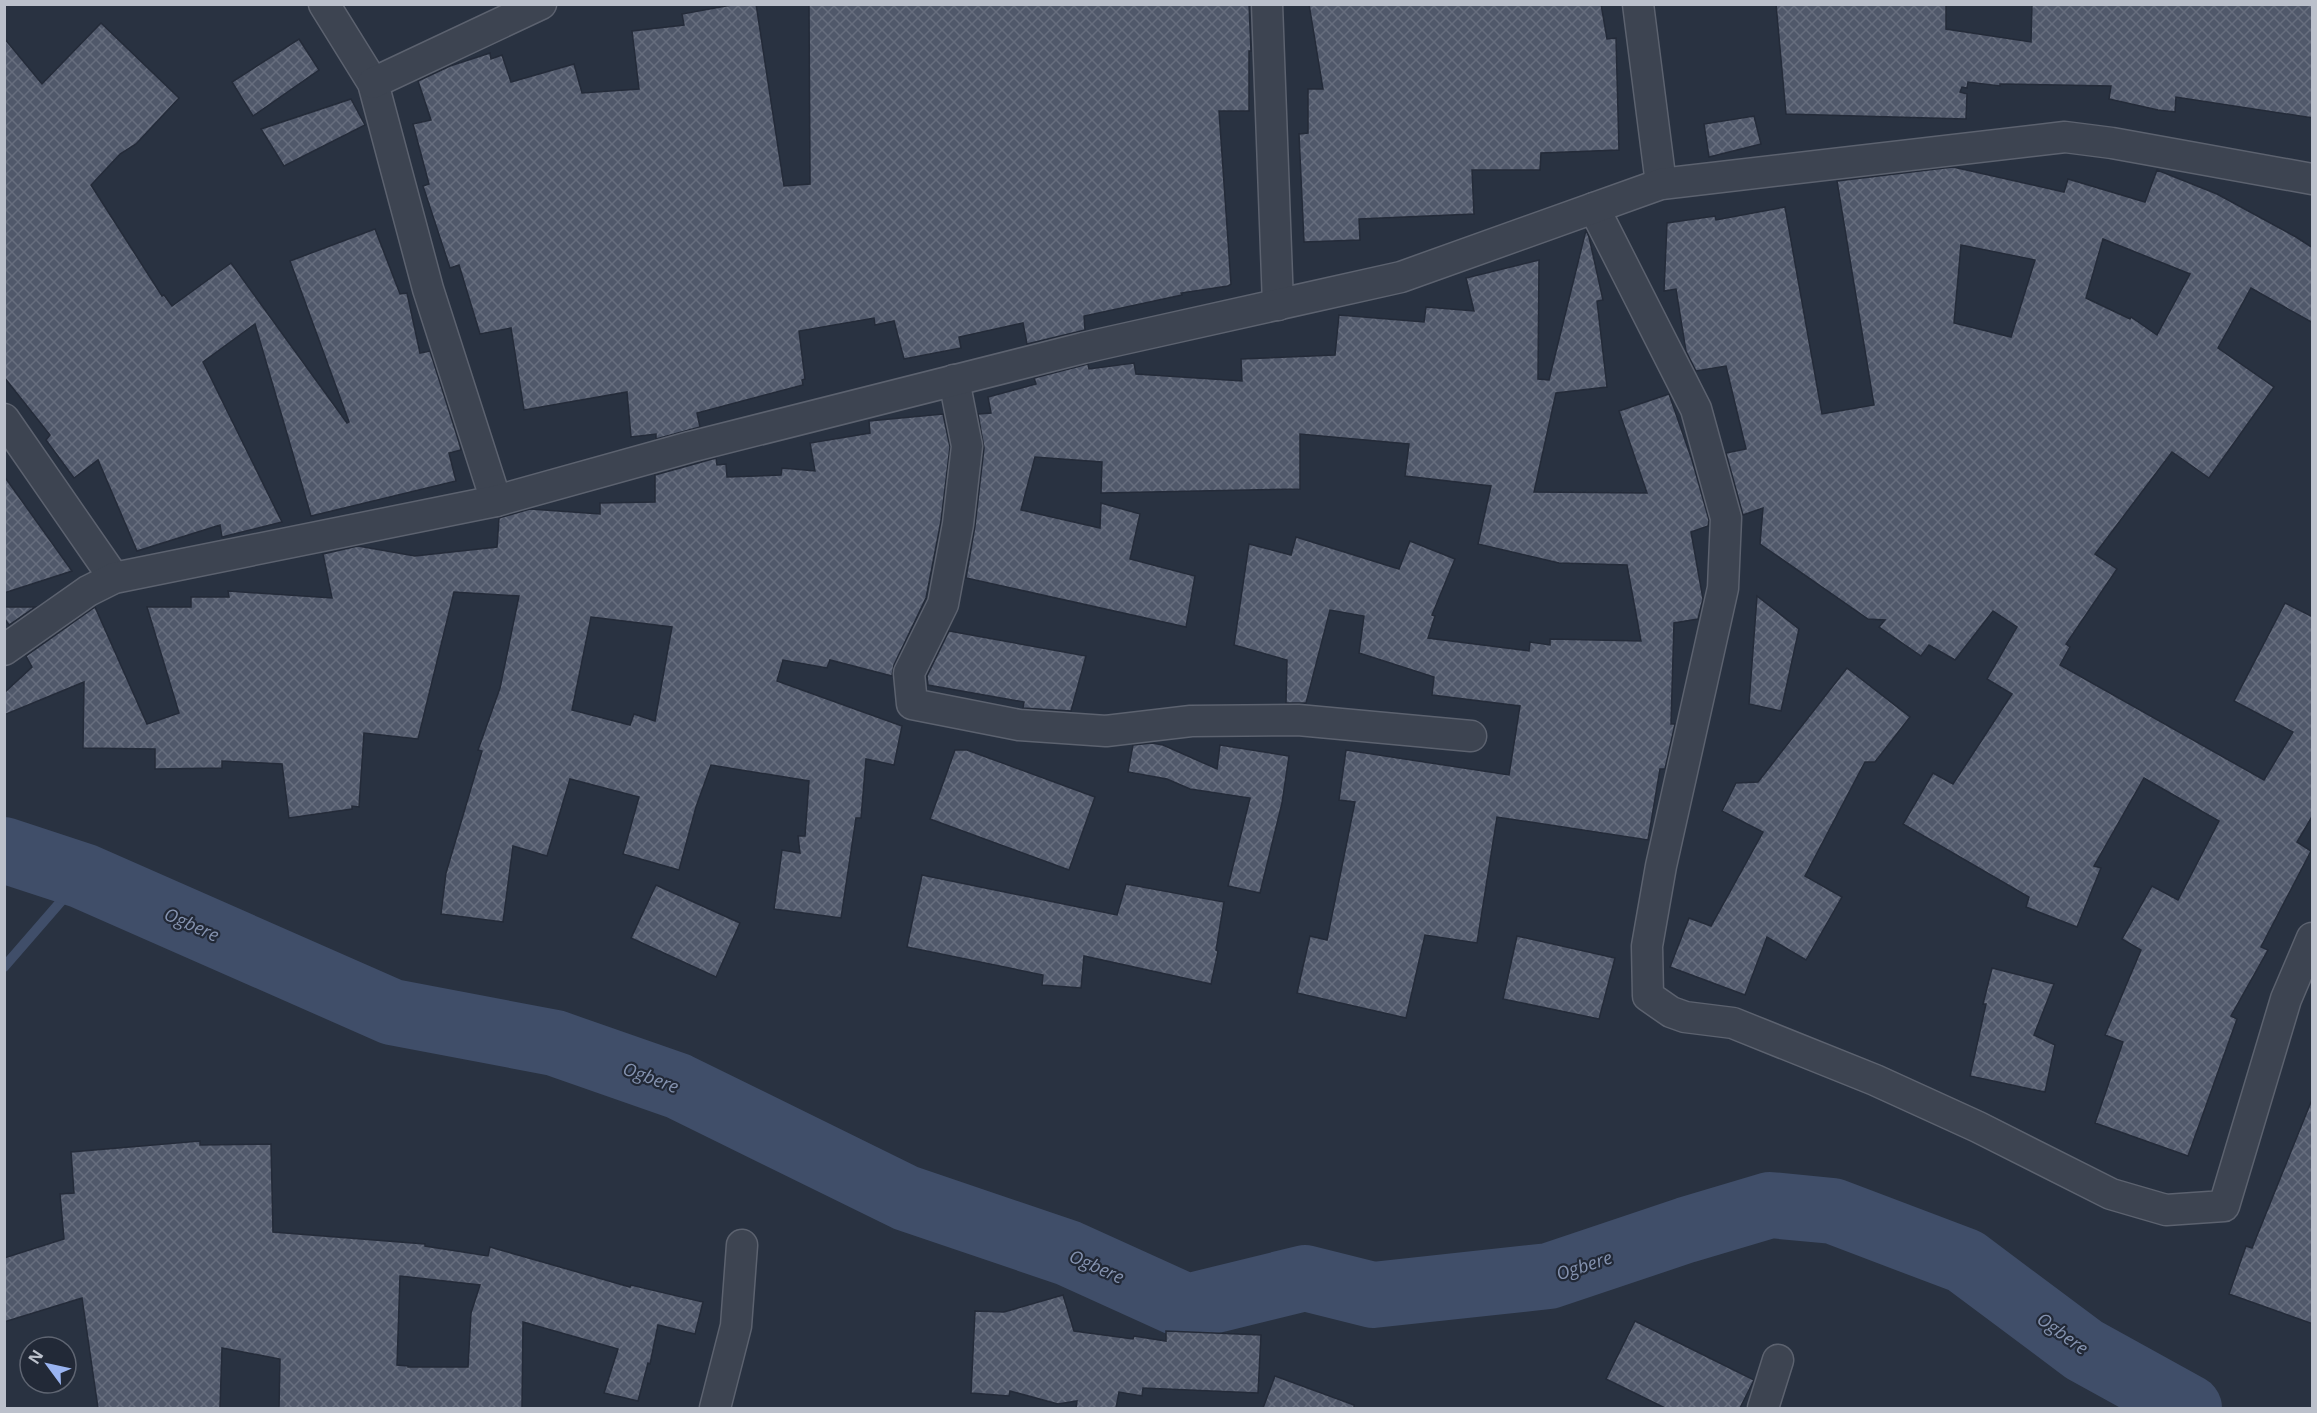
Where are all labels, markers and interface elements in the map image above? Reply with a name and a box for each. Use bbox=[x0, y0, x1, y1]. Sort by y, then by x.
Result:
water label: Ogbere bbox=[161, 901, 223, 947]
water label: Ogbere bbox=[620, 1056, 682, 1098]
water label: Ogbere bbox=[1066, 1243, 1128, 1289]
water label: Ogbere bbox=[1553, 1245, 1615, 1285]
water label: Ogbere bbox=[2033, 1306, 2093, 1360]
north arrow bbox=[18, 1335, 78, 1395]
text: N bbox=[23, 1345, 48, 1368]

